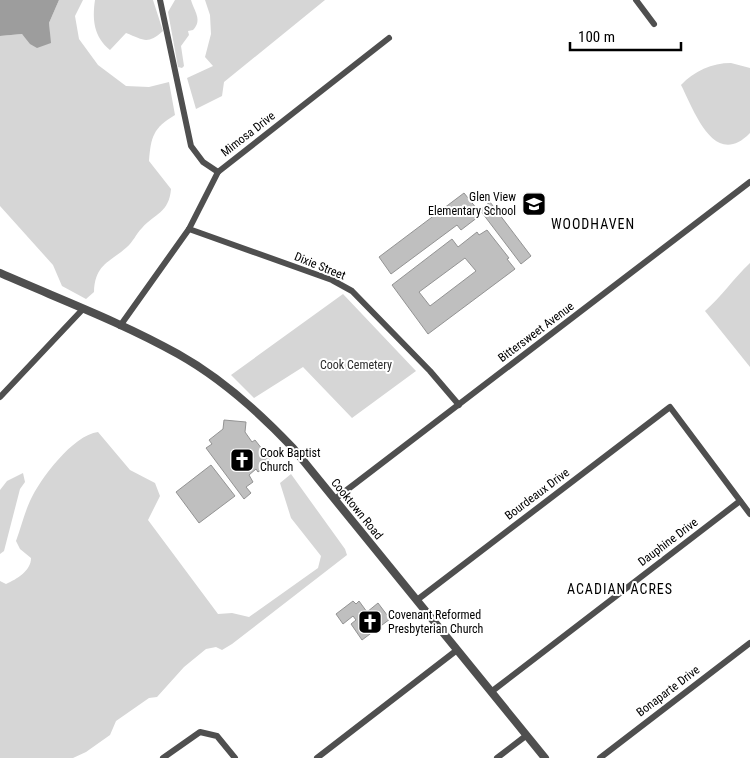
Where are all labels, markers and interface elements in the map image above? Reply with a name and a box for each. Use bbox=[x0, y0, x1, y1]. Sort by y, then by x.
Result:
scale bar bbox=[570, 20, 681, 52]
text: 100 m bbox=[578, 28, 615, 46]
street label: Mimosa Drive bbox=[218, 108, 278, 159]
place label: Glen View Elementary School bbox=[428, 190, 516, 218]
school or university icon: Glen View Elementary School bbox=[521, 191, 547, 217]
district label: WOODHAVEN bbox=[551, 216, 635, 232]
street label: Dixie Street bbox=[292, 249, 348, 283]
street label: Bittersweet Avenue bbox=[495, 299, 577, 365]
park label: Cook Cemetery bbox=[320, 358, 392, 372]
place label: Cook Baptist Church bbox=[260, 446, 321, 474]
church icon: Cook Baptist Church bbox=[229, 447, 255, 473]
street label: Bourdeaux Drive bbox=[502, 465, 572, 523]
street label: Cooktown Road bbox=[328, 476, 386, 542]
street label: Dauphine Drive bbox=[635, 515, 701, 569]
district label: ACADIAN ACRES bbox=[567, 581, 673, 597]
place label: Covenant Reformed Presbyterian Church bbox=[388, 608, 484, 636]
church icon: Covenant Reformed Presbyterian Church bbox=[357, 609, 383, 635]
street label: Bonaparte Drive bbox=[634, 662, 703, 719]

